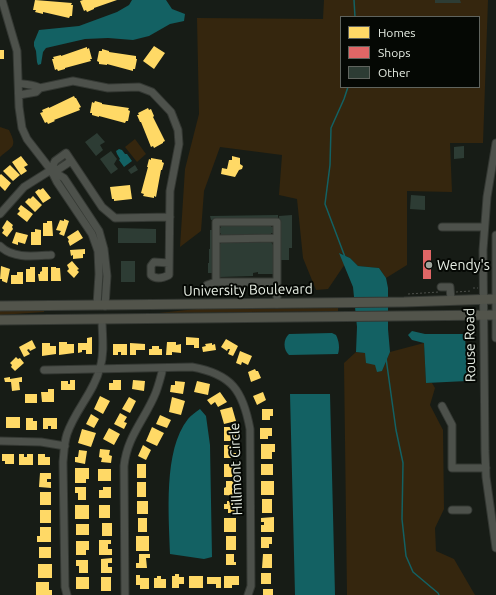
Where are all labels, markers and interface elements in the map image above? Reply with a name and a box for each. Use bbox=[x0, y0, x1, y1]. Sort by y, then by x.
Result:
legend bbox=[340, 16, 480, 88]
text: Homes bbox=[378, 26, 416, 39]
text: Shops bbox=[378, 46, 410, 59]
text: Other bbox=[378, 66, 410, 79]
place label: Wendy's bbox=[437, 257, 490, 273]
marker: Wendy's bbox=[424, 260, 434, 270]
street label: University Boulevard bbox=[183, 280, 313, 300]
street label: Rouse Road bbox=[461, 308, 479, 382]
street label: Hillmont Circle bbox=[226, 422, 246, 516]

